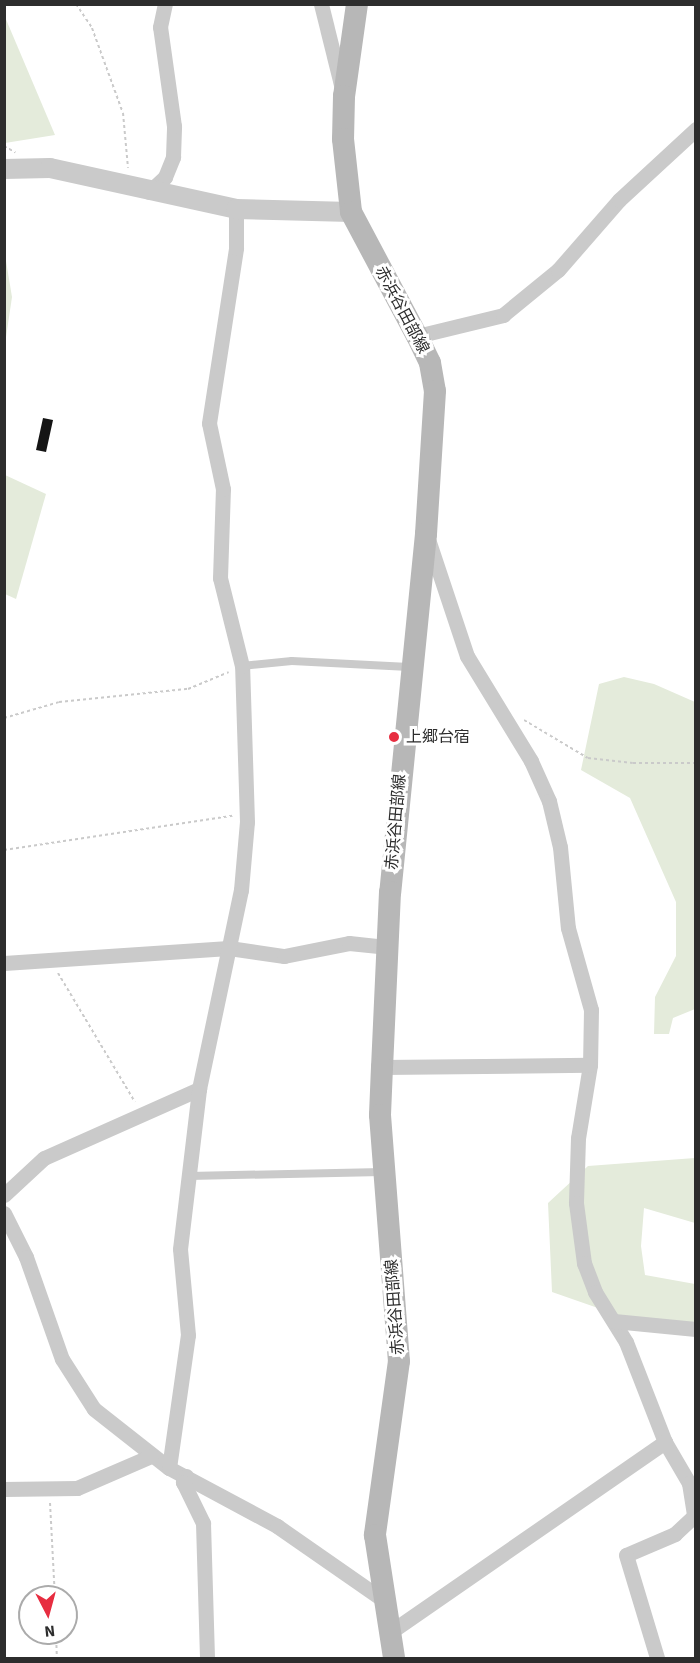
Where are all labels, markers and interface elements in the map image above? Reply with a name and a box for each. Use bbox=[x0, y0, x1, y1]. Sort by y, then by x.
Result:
street label: 赤浜谷田部線 bbox=[371, 263, 433, 357]
place label: 上郷台宿 bbox=[406, 727, 470, 747]
marker: 上郷台宿 bbox=[387, 730, 401, 744]
street label: 赤浜谷田部線 bbox=[382, 773, 410, 871]
street label: 赤浜谷田部線 bbox=[382, 1258, 408, 1356]
north arrow bbox=[18, 1585, 78, 1645]
text: N bbox=[43, 1619, 56, 1642]

